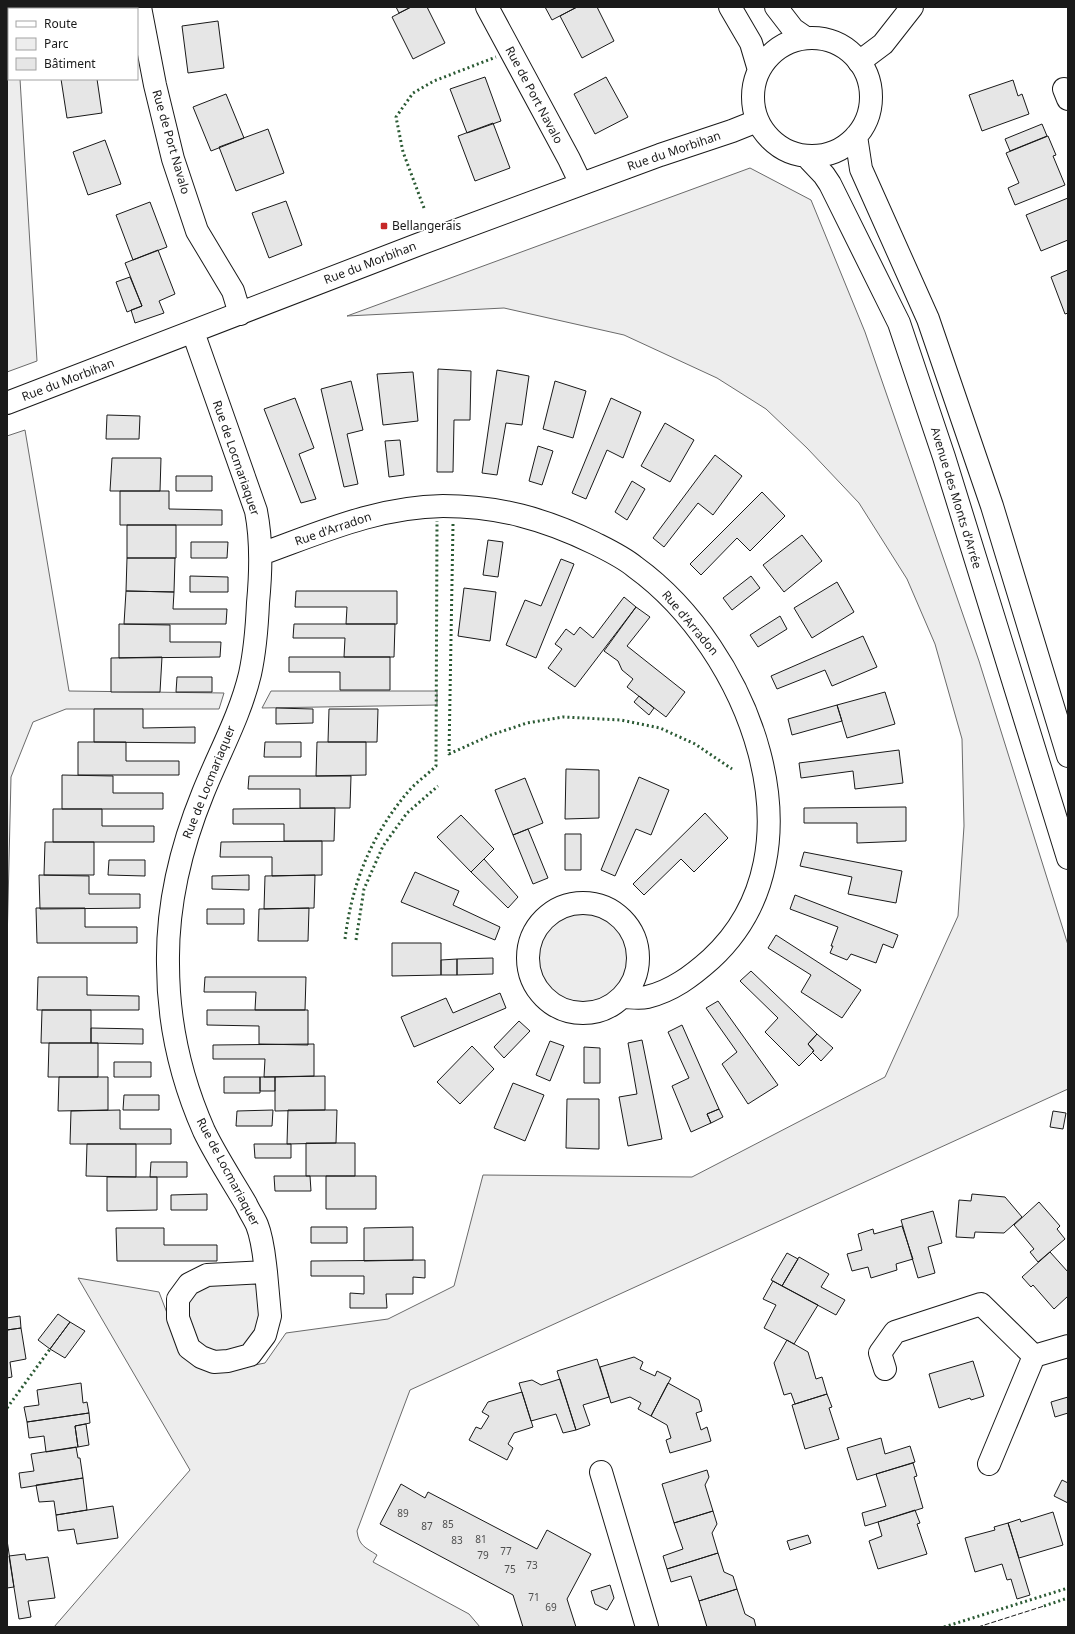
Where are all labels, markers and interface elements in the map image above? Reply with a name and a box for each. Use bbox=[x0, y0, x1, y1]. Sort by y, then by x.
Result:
legend bbox=[8, 8, 138, 80]
text: Route bbox=[44, 15, 77, 32]
text: Parc bbox=[44, 35, 69, 52]
street label: Rue de Port Navalo bbox=[502, 43, 567, 146]
text: Bâtiment bbox=[44, 55, 96, 72]
street label: Rue de Port Navalo bbox=[148, 88, 195, 196]
street label: Rue du Morbihan bbox=[625, 127, 723, 174]
place label: Bellangerais bbox=[392, 217, 462, 234]
marker: Bellangerais bbox=[379, 221, 389, 231]
street label: Rue du Morbihan bbox=[321, 237, 419, 288]
street label: Rue du Morbihan bbox=[19, 354, 117, 405]
street label: Rue de Locmariaquer bbox=[209, 398, 264, 518]
street label: Avenue des Monts d'Arrée bbox=[927, 425, 986, 571]
street label: Rue d'Arradon bbox=[292, 507, 373, 550]
street label: Rue d'Arradon bbox=[658, 587, 723, 659]
street label: Rue de Locmariaquer bbox=[178, 723, 239, 841]
street label: Rue de Locmariaquer bbox=[193, 1115, 264, 1229]
house number: 89 bbox=[397, 1506, 409, 1520]
house number: 85 bbox=[442, 1517, 454, 1531]
house number: 87 bbox=[421, 1519, 433, 1533]
house number: 81 bbox=[475, 1532, 487, 1546]
house number: 83 bbox=[451, 1533, 463, 1547]
house number: 77 bbox=[500, 1544, 512, 1558]
house number: 79 bbox=[477, 1548, 489, 1562]
house number: 73 bbox=[526, 1558, 538, 1572]
house number: 75 bbox=[504, 1562, 516, 1576]
house number: 71 bbox=[528, 1590, 540, 1604]
house number: 69 bbox=[545, 1600, 557, 1614]

